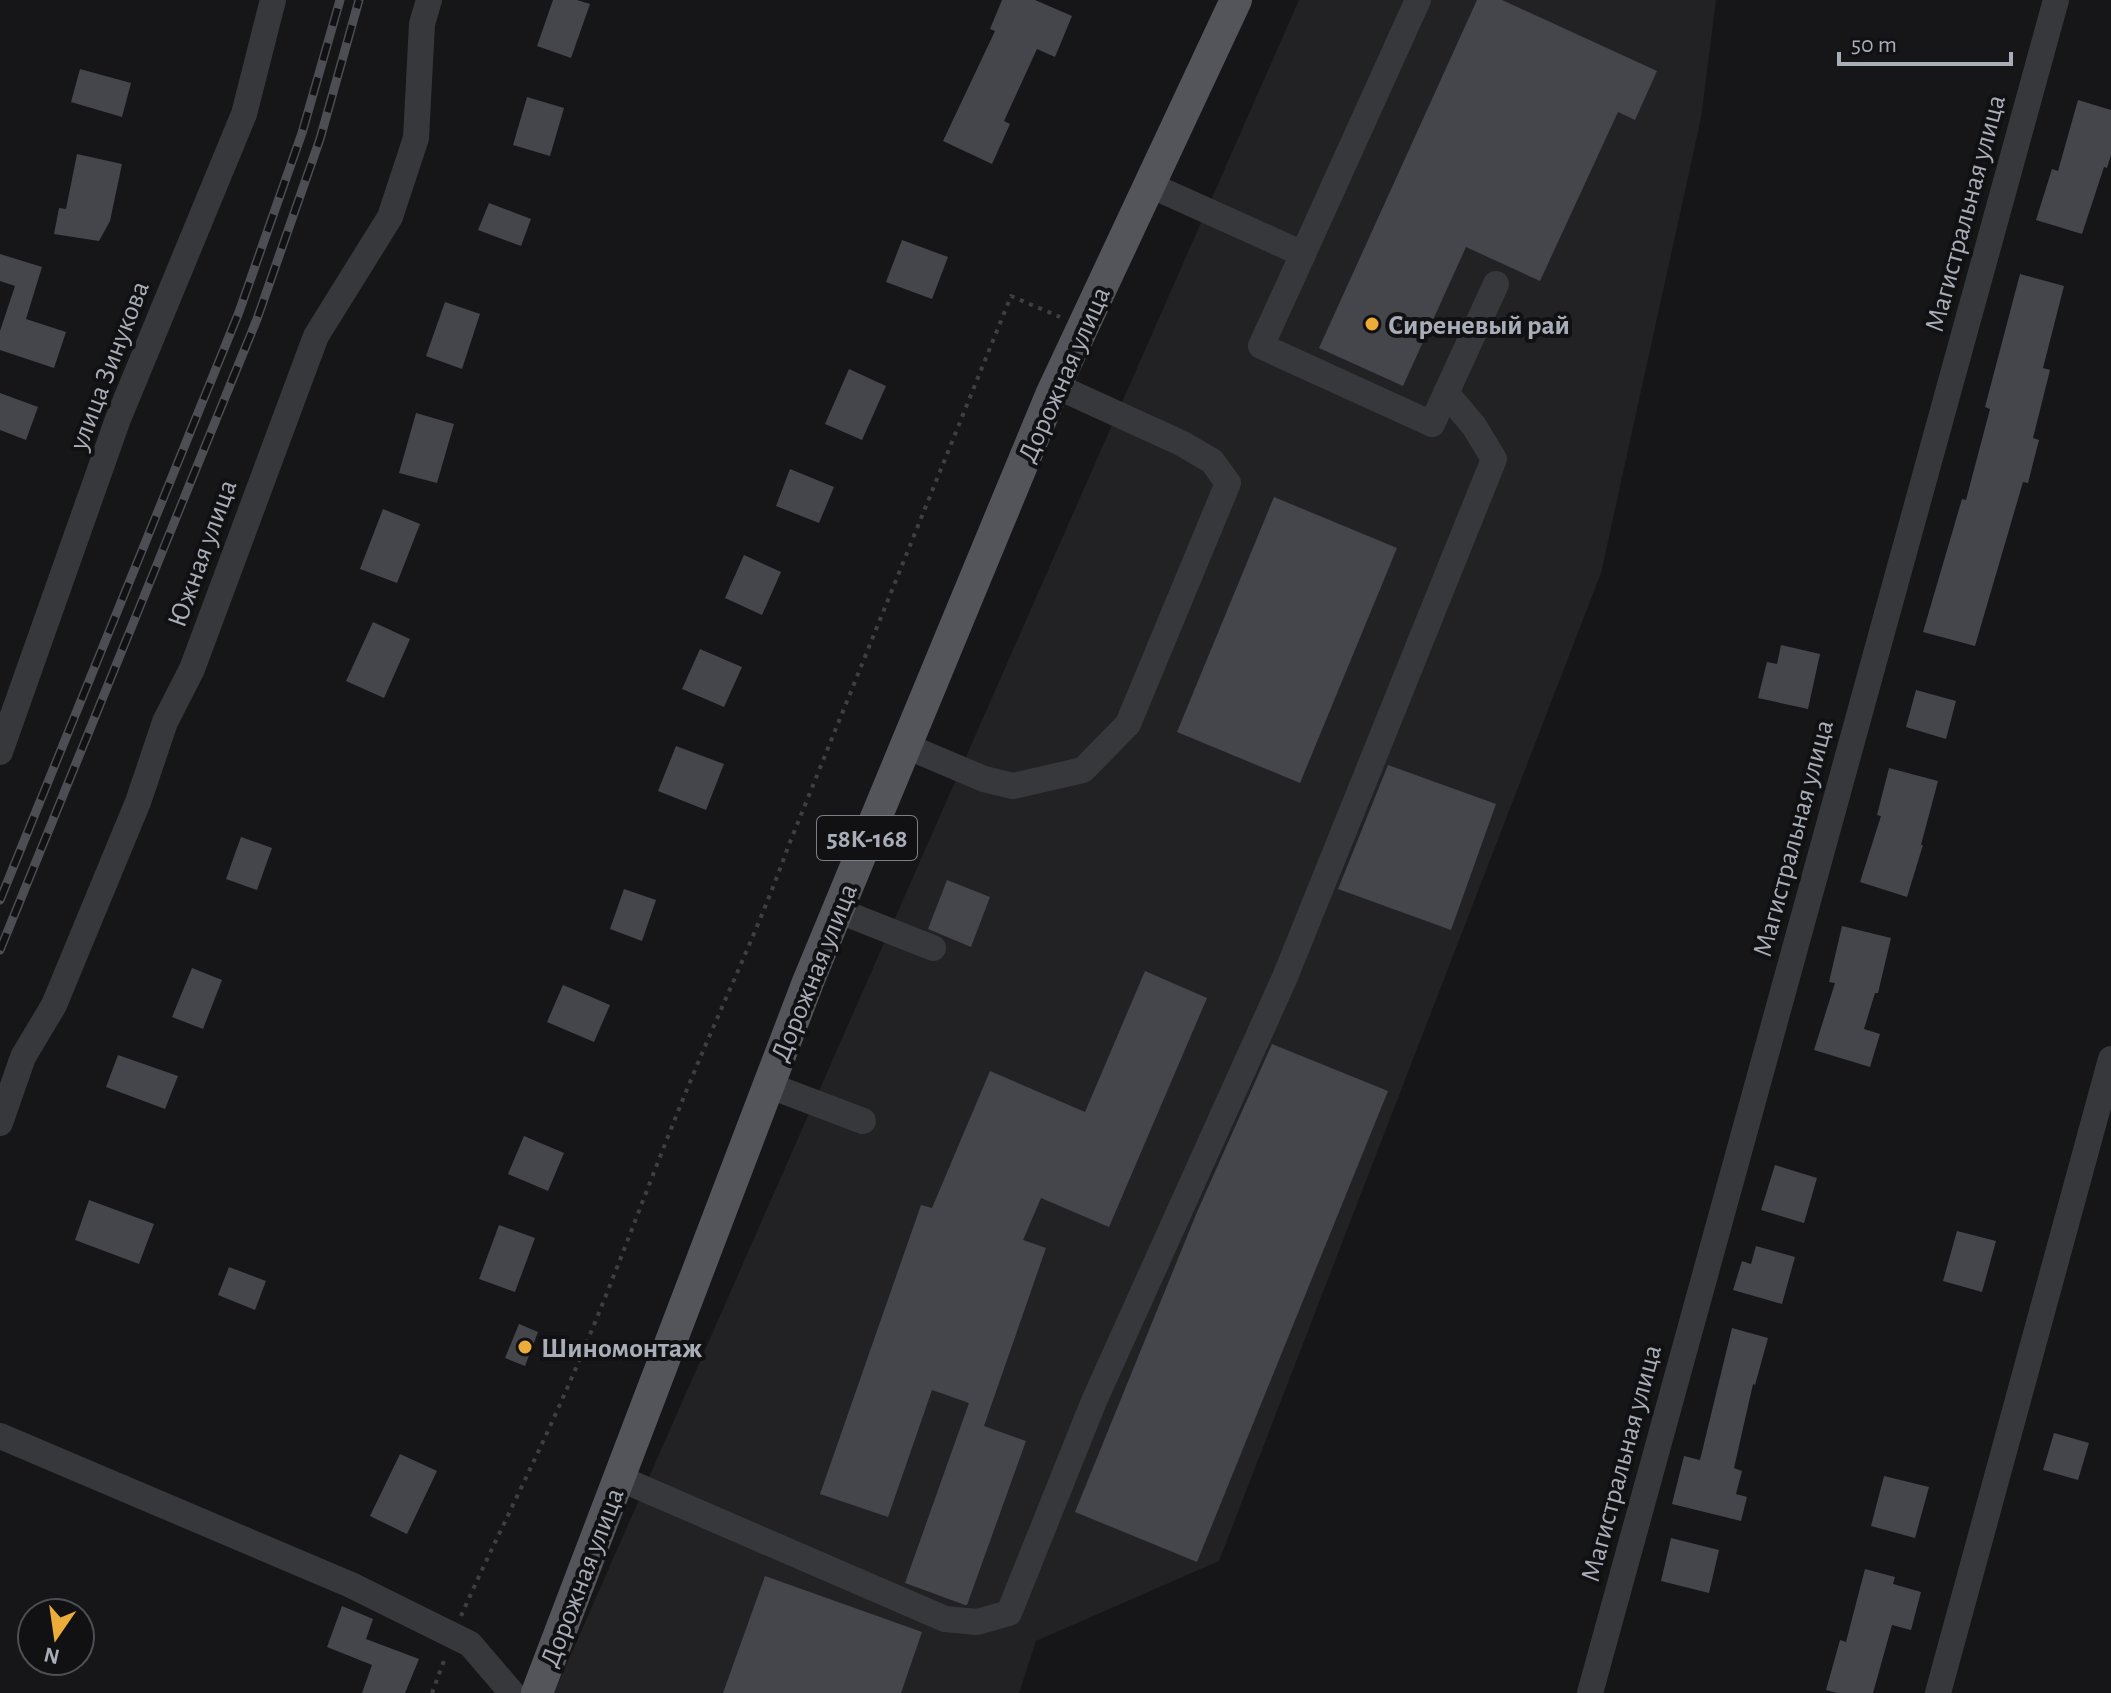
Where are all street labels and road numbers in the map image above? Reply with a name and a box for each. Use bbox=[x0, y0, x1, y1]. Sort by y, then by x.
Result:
street label: Магистральная улица bbox=[1921, 92, 2011, 335]
street label: улица Зинукова bbox=[65, 277, 155, 455]
street label: Дорожная улица bbox=[1014, 283, 1116, 467]
street label: Южная улица bbox=[163, 476, 243, 631]
street label: Магистральная улица bbox=[1749, 717, 1839, 960]
road number: 58К-168 bbox=[817, 816, 917, 860]
street label: Дорожная улица bbox=[766, 880, 863, 1066]
street label: Магистральная улица bbox=[1577, 1342, 1667, 1585]
street label: Дорожная улица bbox=[536, 1484, 630, 1671]

